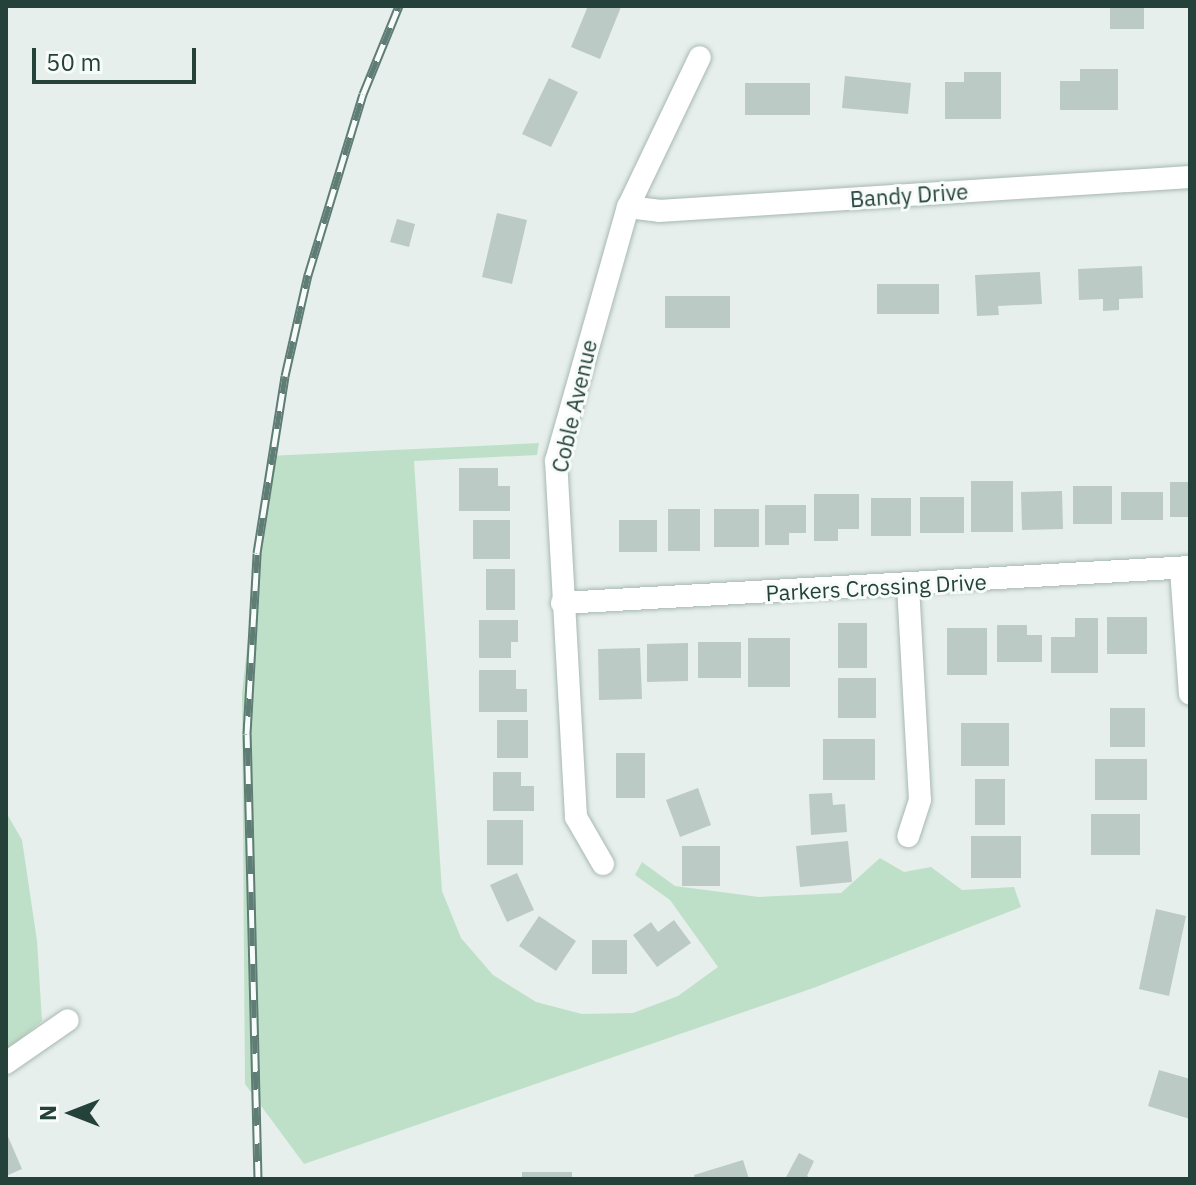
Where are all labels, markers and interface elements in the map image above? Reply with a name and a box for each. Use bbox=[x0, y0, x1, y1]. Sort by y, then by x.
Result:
scale bar bbox=[36, 32, 200, 82]
text: 50 m bbox=[46, 46, 101, 78]
street label: Bandy Drive bbox=[849, 178, 969, 212]
street label: Coble Avenue bbox=[546, 337, 602, 475]
street label: Parkers Crossing Drive bbox=[765, 568, 987, 606]
north arrow bbox=[32, 1073, 112, 1153]
text: N bbox=[33, 1105, 62, 1121]

